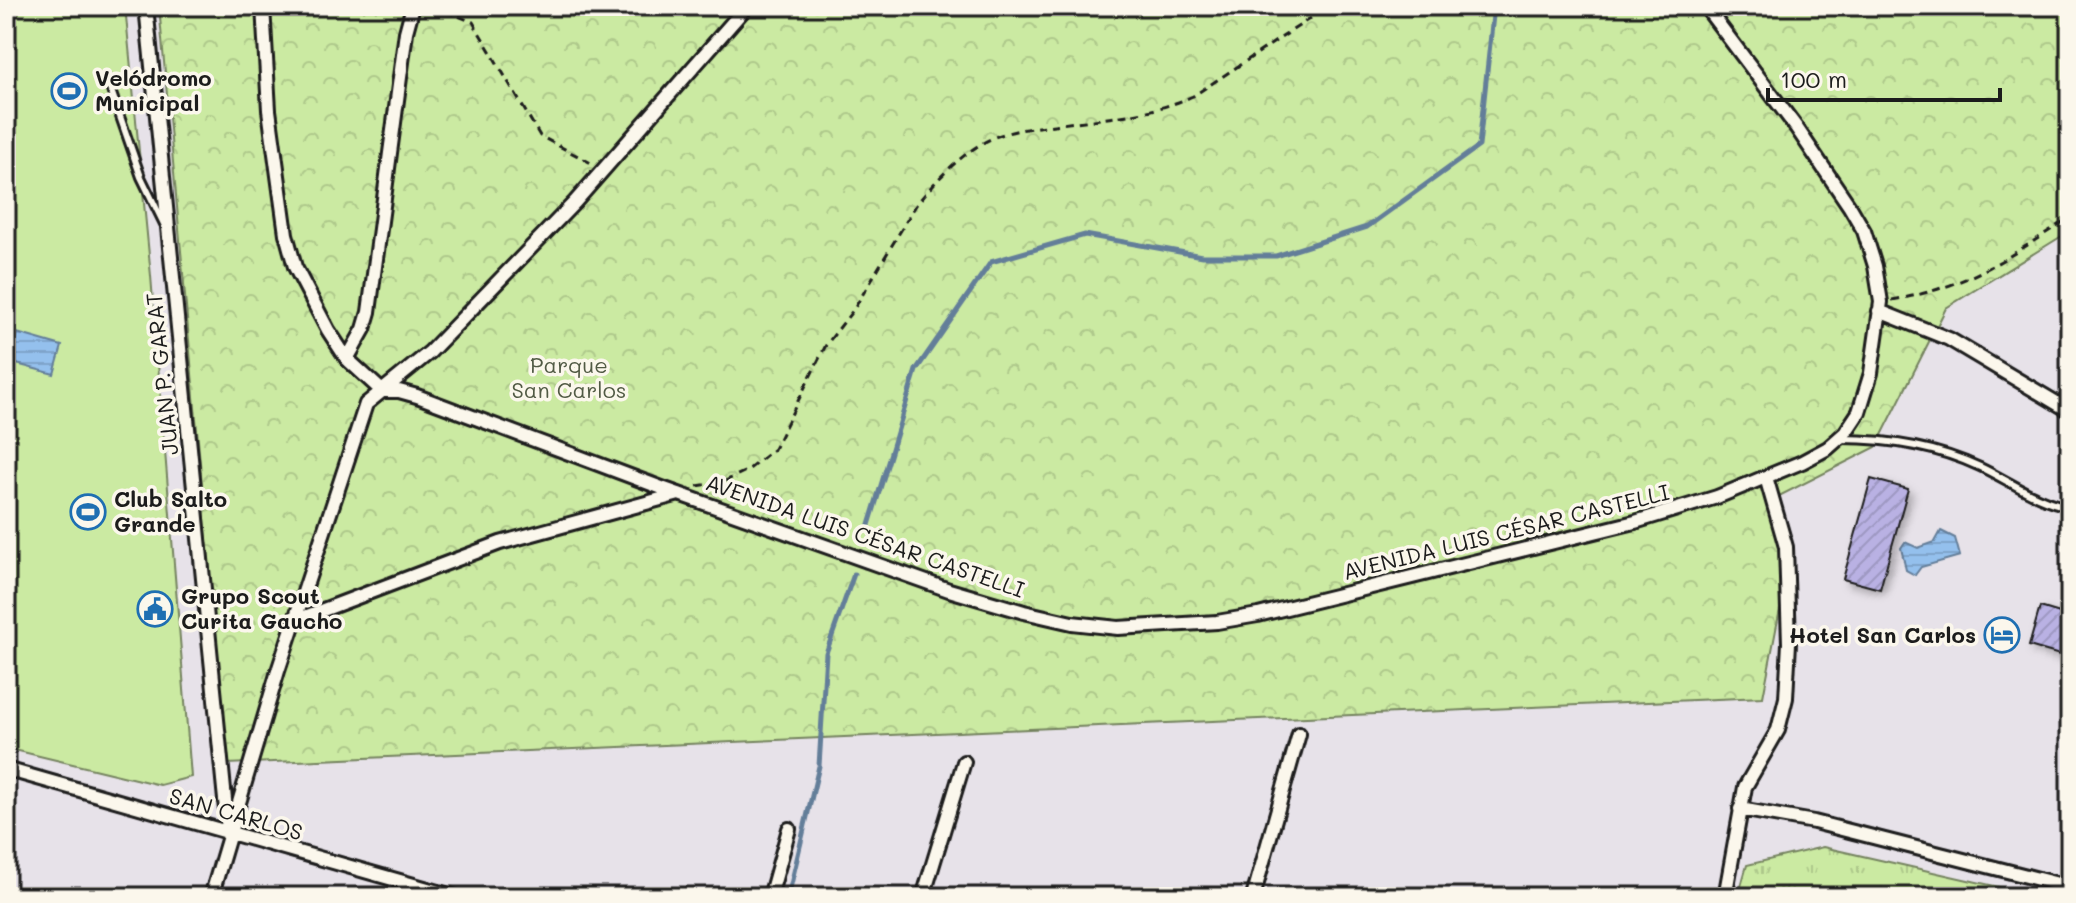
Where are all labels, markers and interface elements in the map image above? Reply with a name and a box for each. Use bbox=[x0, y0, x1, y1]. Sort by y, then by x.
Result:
scale bar bbox=[1768, 52, 2000, 102]
place label: Velódromo Municipal bbox=[95, 63, 212, 117]
text: 100 m bbox=[1780, 63, 1847, 94]
sports icon: Velódromo Municipal bbox=[50, 72, 88, 110]
street label: JUAN P. GARAT bbox=[139, 291, 184, 457]
park label: Parque San Carlos bbox=[511, 350, 627, 404]
street label: AVENIDA LUIS CÉSAR CASTELLI bbox=[702, 467, 1028, 604]
street label: AVENIDA LUIS CÉSAR CASTELLI bbox=[1340, 477, 1672, 586]
place label: Club Salto Grande bbox=[114, 484, 227, 538]
sports icon: Club Salto Grande bbox=[69, 493, 107, 531]
place label: Grupo Scout Curita Gaucho bbox=[181, 581, 342, 635]
public building icon: Grupo Scout Curita Gaucho bbox=[136, 590, 174, 628]
hotel icon: Hotel San Carlos bbox=[1983, 616, 2021, 654]
place label: Hotel San Carlos bbox=[1789, 620, 1976, 649]
street label: SAN CARLOS bbox=[166, 781, 306, 846]

